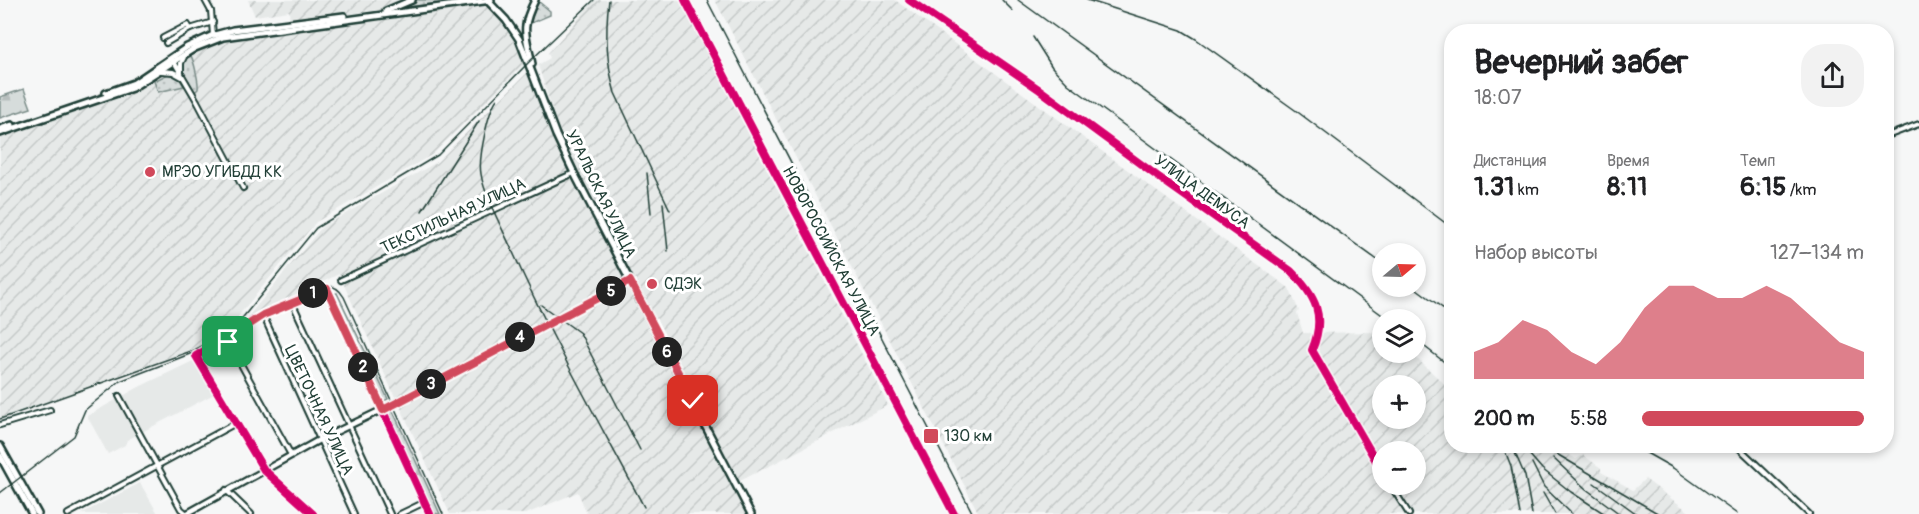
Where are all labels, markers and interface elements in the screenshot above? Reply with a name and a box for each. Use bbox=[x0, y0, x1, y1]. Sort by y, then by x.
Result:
text: Вечерний забег bbox=[1474, 42, 1688, 83]
button: share bbox=[1801, 44, 1864, 107]
text: 18:07 bbox=[1474, 85, 1521, 110]
street label: УРАЛЬСКАЯ УЛИЦА bbox=[561, 127, 641, 261]
street label: УЛИЦА ДЕМУСА bbox=[1150, 151, 1254, 233]
text: Дистанция bbox=[1474, 151, 1547, 171]
text: Время bbox=[1607, 151, 1650, 171]
text: Темп bbox=[1740, 151, 1775, 171]
place label: МРЭО УГИБДД КК bbox=[162, 162, 282, 182]
street label: НОВОРОССИЙСКАЯ УЛИЦА bbox=[778, 163, 884, 339]
marker: МРЭО УГИБДД КК bbox=[143, 165, 157, 179]
text: 1.31 bbox=[1474, 171, 1515, 203]
text: 8:11 bbox=[1607, 171, 1647, 203]
text: 6:15 bbox=[1740, 171, 1786, 203]
street label: ТЕКСТИЛЬНАЯ УЛИЦА bbox=[377, 174, 529, 258]
text: km bbox=[1515, 180, 1539, 200]
text: /km bbox=[1786, 180, 1816, 200]
text: Набор высоты bbox=[1474, 240, 1598, 265]
text: 127–134 m bbox=[1770, 240, 1864, 265]
north arrow bbox=[1372, 243, 1426, 297]
map controls bbox=[1372, 243, 1426, 495]
place label: СДЭК bbox=[664, 274, 702, 294]
pin: 5 bbox=[596, 276, 626, 306]
marker: СДЭК bbox=[645, 277, 659, 291]
pin: 1 bbox=[298, 278, 328, 308]
text: 5 bbox=[607, 281, 615, 301]
text: 1 bbox=[310, 283, 316, 303]
button: layers bbox=[1372, 309, 1426, 363]
pin bbox=[202, 316, 253, 367]
pin: 4 bbox=[505, 322, 535, 352]
icon: arrive bbox=[211, 325, 244, 358]
text: 4 bbox=[515, 327, 525, 347]
pin: 6 bbox=[652, 337, 682, 367]
street label: ЦВЕТОЧНАЯ УЛИЦА bbox=[280, 342, 358, 478]
text: 6 bbox=[662, 342, 672, 362]
pin: 2 bbox=[348, 352, 378, 382]
text: 2 bbox=[359, 357, 367, 377]
pin: 3 bbox=[416, 369, 446, 399]
text: 3 bbox=[427, 374, 435, 394]
pin bbox=[667, 375, 718, 426]
button: + bbox=[1372, 375, 1426, 429]
icon: check bbox=[676, 384, 709, 417]
text: 200 m bbox=[1474, 406, 1535, 431]
text: 5:58 bbox=[1570, 406, 1607, 431]
place label: 130 км bbox=[944, 426, 992, 446]
marker: 130 км bbox=[922, 427, 940, 445]
button: − bbox=[1372, 441, 1426, 495]

